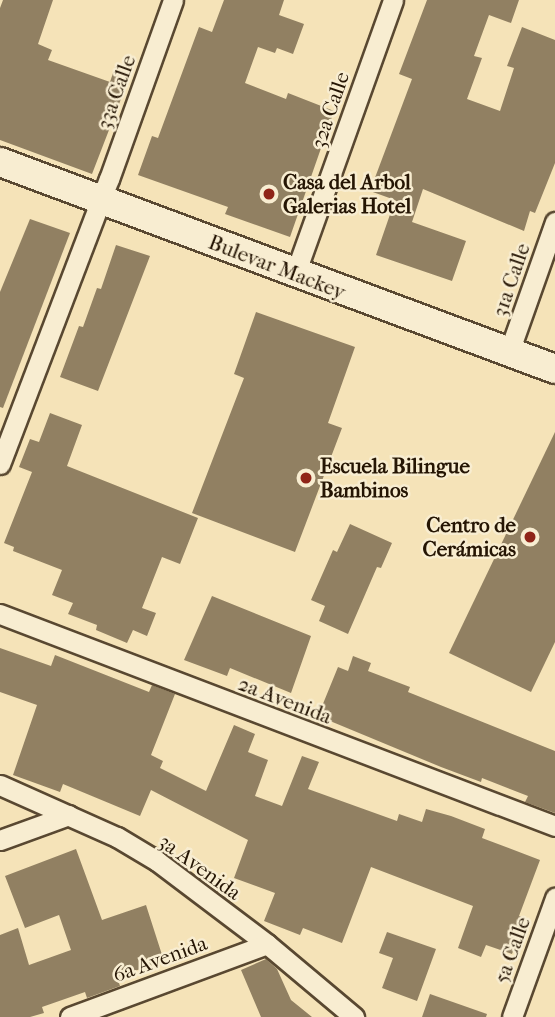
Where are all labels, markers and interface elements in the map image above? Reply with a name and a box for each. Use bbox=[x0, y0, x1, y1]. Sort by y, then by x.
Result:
street label: 33a Calle bbox=[91, 51, 141, 133]
street label: 32a Calle bbox=[305, 68, 355, 152]
place label: Casa del Arbol Galerias Hotel bbox=[283, 169, 411, 219]
marker: Casa del Arbol Galerias Hotel bbox=[261, 186, 277, 202]
street label: Bulevar Mackey bbox=[205, 229, 349, 305]
street label: 31a Calle bbox=[487, 240, 535, 320]
place label: Escuela Bilingue Bambinos bbox=[320, 453, 470, 503]
marker: Escuela Bilingue Bambinos bbox=[298, 470, 314, 486]
place label: Centro de Cerámicas bbox=[423, 512, 516, 562]
marker: Centro de Cerámicas bbox=[522, 529, 538, 545]
street label: 2a Avenida bbox=[235, 671, 335, 729]
street label: 3a Avenida bbox=[154, 829, 246, 905]
street label: 5a Calle bbox=[488, 913, 536, 987]
street label: 6a Avenida bbox=[109, 930, 211, 988]

